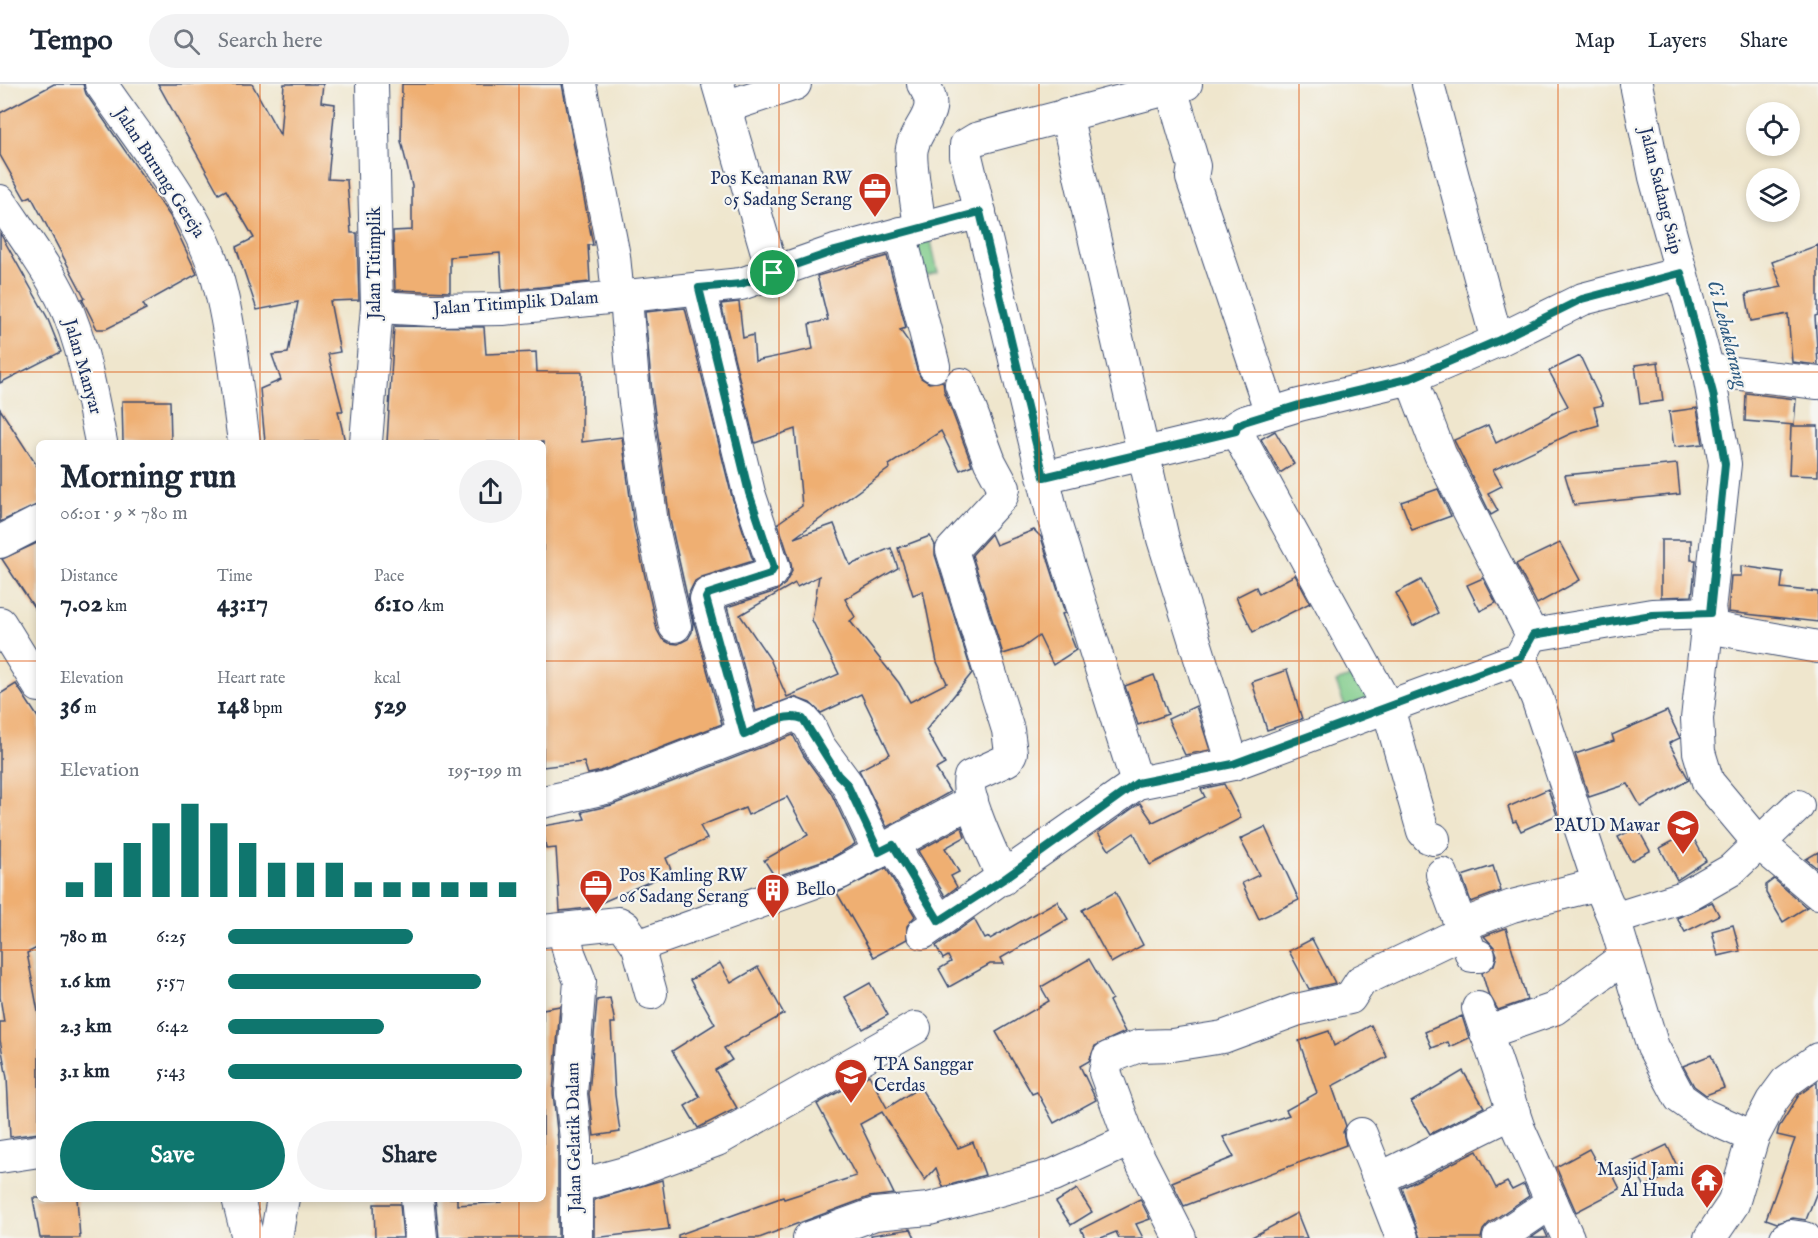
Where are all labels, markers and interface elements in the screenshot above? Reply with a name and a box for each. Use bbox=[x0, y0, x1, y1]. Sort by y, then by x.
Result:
search box bbox=[149, 14, 569, 68]
text: Tempo bbox=[30, 24, 113, 59]
icon: search bbox=[170, 25, 203, 58]
text: Search here bbox=[218, 27, 323, 55]
text: Map bbox=[1575, 28, 1615, 55]
text: Layers bbox=[1648, 28, 1707, 55]
text: Share bbox=[1740, 28, 1788, 55]
street label: Jalan Burung Gereja bbox=[107, 102, 210, 243]
map controls bbox=[1746, 102, 1800, 222]
button: locate bbox=[1746, 102, 1800, 156]
street label: Jalan Sadang Saip bbox=[1633, 123, 1687, 257]
place label: Pos Keamanan RW 05 Sadang Serang bbox=[710, 168, 853, 212]
button: layers bbox=[1746, 168, 1800, 222]
office icon: Pos Keamanan RW 05 Sadang Serang bbox=[857, 171, 893, 218]
street label: Jalan Titimplik bbox=[364, 206, 387, 321]
pin bbox=[747, 247, 798, 298]
icon: arrive bbox=[756, 256, 789, 289]
water label: Ci Lebaklarang bbox=[1700, 278, 1754, 392]
street label: Jalan Titimplik Dalam bbox=[431, 287, 599, 321]
street label: Jalan Manyar bbox=[57, 315, 107, 418]
text: Morning run bbox=[60, 457, 236, 499]
button: share bbox=[459, 460, 522, 523]
text: 06:01 · 9 × 780 m bbox=[60, 501, 188, 526]
text: Distance bbox=[60, 567, 118, 587]
text: Time bbox=[217, 567, 253, 587]
text: Pace bbox=[374, 567, 404, 587]
text: 7.02 bbox=[60, 587, 103, 620]
text: 43:17 bbox=[217, 587, 268, 620]
text: 6:10 bbox=[374, 587, 414, 620]
text: km bbox=[103, 597, 127, 617]
text: /km bbox=[414, 597, 444, 617]
text: Elevation bbox=[60, 669, 123, 689]
text: Heart rate bbox=[217, 669, 285, 689]
text: kcal bbox=[374, 669, 401, 689]
text: 36 bbox=[60, 689, 81, 722]
text: 148 bbox=[217, 689, 250, 722]
text: 529 bbox=[374, 689, 407, 722]
text: m bbox=[81, 699, 97, 719]
text: bpm bbox=[250, 699, 283, 719]
text: Elevation bbox=[60, 758, 139, 783]
text: 195–199 m bbox=[447, 758, 522, 783]
school or university icon: PAUD Mawar bbox=[1665, 808, 1701, 855]
place label: PAUD Mawar bbox=[1554, 815, 1660, 838]
place label: Pos Kamling RW 06 Sadang Serang bbox=[619, 865, 748, 909]
office icon: Pos Kamling RW 06 Sadang Serang bbox=[578, 868, 614, 915]
building icon: Bello bbox=[755, 872, 791, 919]
place label: Bello bbox=[796, 879, 836, 902]
text: 780 m bbox=[60, 924, 107, 949]
text: 6:25 bbox=[156, 924, 186, 949]
text: 1.6 km bbox=[60, 969, 111, 994]
text: 5:57 bbox=[156, 969, 185, 994]
text: 2.3 km bbox=[60, 1014, 112, 1039]
text: 6:42 bbox=[156, 1014, 189, 1039]
place label: TPA Sanggar Cerdas bbox=[874, 1054, 974, 1098]
school or university icon: TPA Sanggar Cerdas bbox=[833, 1057, 869, 1104]
text: 3.1 km bbox=[60, 1059, 110, 1084]
text: 5:43 bbox=[156, 1059, 186, 1084]
street label: Jalan Gelatik Dalam bbox=[562, 1062, 588, 1214]
button: Save bbox=[60, 1121, 285, 1190]
button: Share bbox=[297, 1121, 522, 1190]
place label: Masjid Jami Al Huda bbox=[1597, 1159, 1684, 1203]
temple icon: Masjid Jami Al Huda bbox=[1689, 1162, 1725, 1209]

